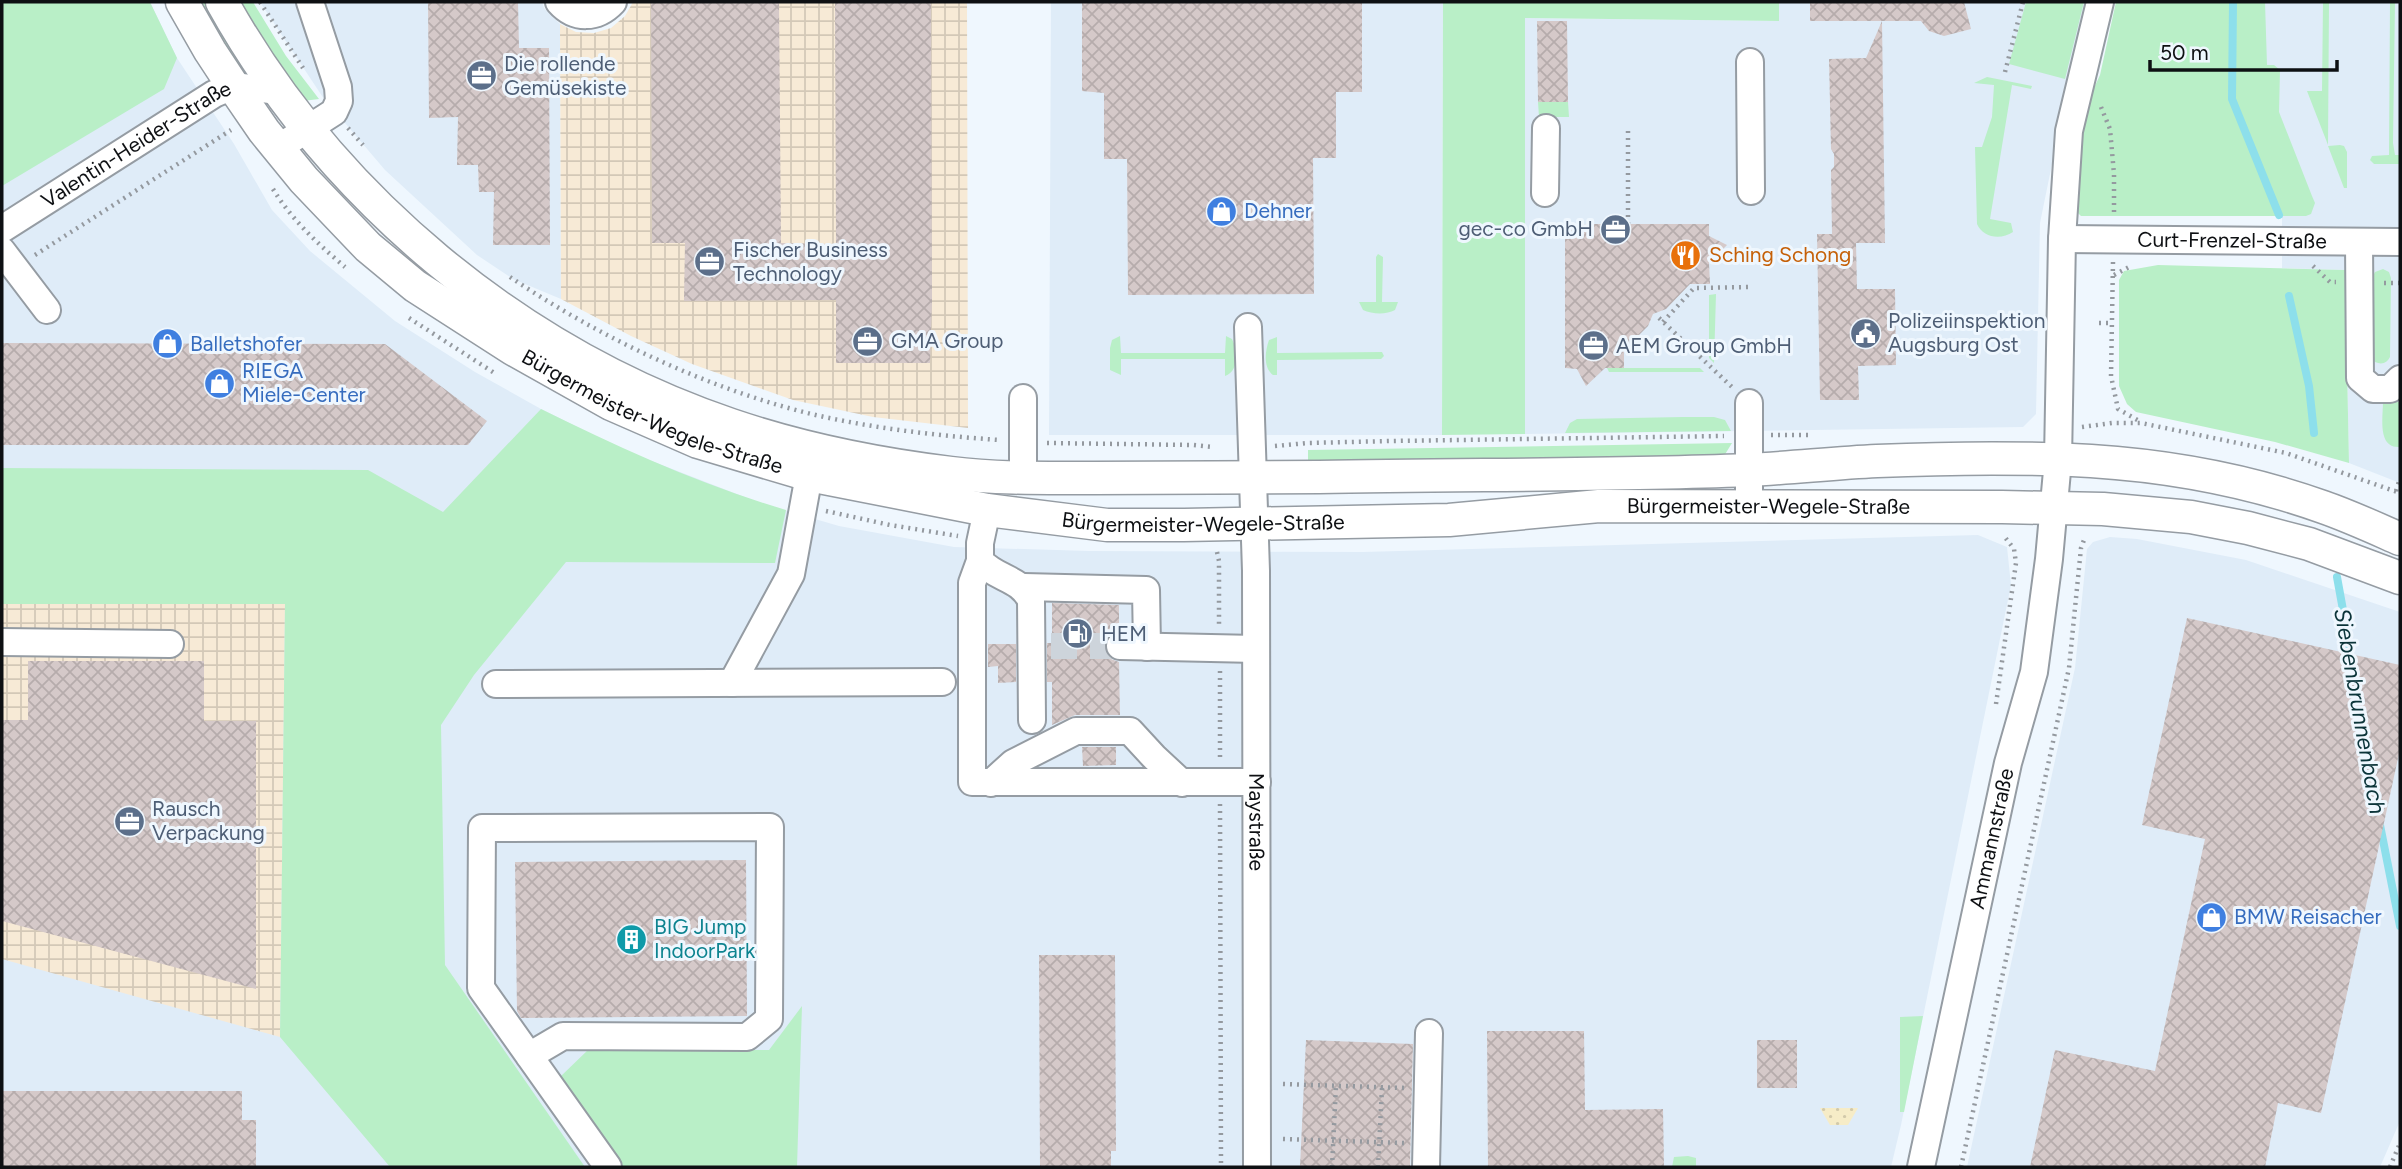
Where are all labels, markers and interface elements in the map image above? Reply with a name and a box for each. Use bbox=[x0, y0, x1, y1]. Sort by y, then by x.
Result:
scale bar bbox=[2150, 28, 2337, 72]
text: 50 m bbox=[2160, 40, 2209, 65]
place label: Die rollende Gemüsekiste bbox=[504, 51, 626, 100]
office icon: Die rollende Gemüsekiste bbox=[464, 59, 498, 93]
street label: Valentin-Heider-Straße bbox=[37, 75, 235, 213]
shop icon: Dehner bbox=[1204, 194, 1238, 228]
place label: Dehner bbox=[1244, 198, 1312, 223]
office icon: gec-co GmbH bbox=[1599, 212, 1633, 246]
place label: gec-co GmbH bbox=[1458, 216, 1593, 241]
street label: Curt-Frenzel-Straße bbox=[2137, 227, 2327, 253]
place label: Fischer Business Technology bbox=[733, 237, 888, 286]
restaurant icon: Sching Schong bbox=[1669, 238, 1703, 272]
place label: Sching Schong bbox=[1709, 242, 1851, 267]
office icon: Fischer Business Technology bbox=[693, 245, 727, 279]
place label: Polizeiinspektion Augsburg Ost bbox=[1888, 308, 2045, 357]
public building icon: Polizeiinspektion Augsburg Ost bbox=[1848, 316, 1882, 350]
office icon: GMA Group bbox=[851, 324, 885, 358]
shop icon: Balletshofer bbox=[150, 327, 184, 361]
place label: GMA Group bbox=[891, 328, 1004, 353]
office icon: AEM Group GmbH bbox=[1576, 329, 1610, 363]
place label: Balletshofer bbox=[190, 331, 302, 356]
place label: AEM Group GmbH bbox=[1616, 333, 1792, 358]
street label: Bürgermeister-Wegele-Straße bbox=[518, 343, 786, 479]
place label: RIEGA Miele-Center bbox=[242, 358, 366, 407]
shop icon: RIEGA Miele-Center bbox=[202, 366, 236, 400]
street label: Bürgermeister-Wegele-Straße bbox=[1627, 493, 1910, 519]
street label: Bürgermeister-Wegele-Straße bbox=[1060, 506, 1345, 537]
water label: Siebenbrunnenbach bbox=[2328, 606, 2392, 816]
fuel station icon: HEM bbox=[1061, 617, 1095, 651]
place label: HEM bbox=[1101, 621, 1147, 646]
street label: Ammannstraße bbox=[1964, 766, 2019, 911]
street label: Maystraße bbox=[1244, 773, 1270, 871]
place label: Rausch Verpackung bbox=[152, 796, 265, 845]
office icon: Rausch Verpackung bbox=[112, 804, 146, 838]
shop icon: BMW Reisacher bbox=[2194, 900, 2228, 934]
place label: BMW Reisacher bbox=[2234, 904, 2382, 929]
place label: BIG Jump IndoorPark bbox=[654, 914, 756, 963]
building icon: BIG Jump IndoorPark bbox=[614, 922, 648, 956]

